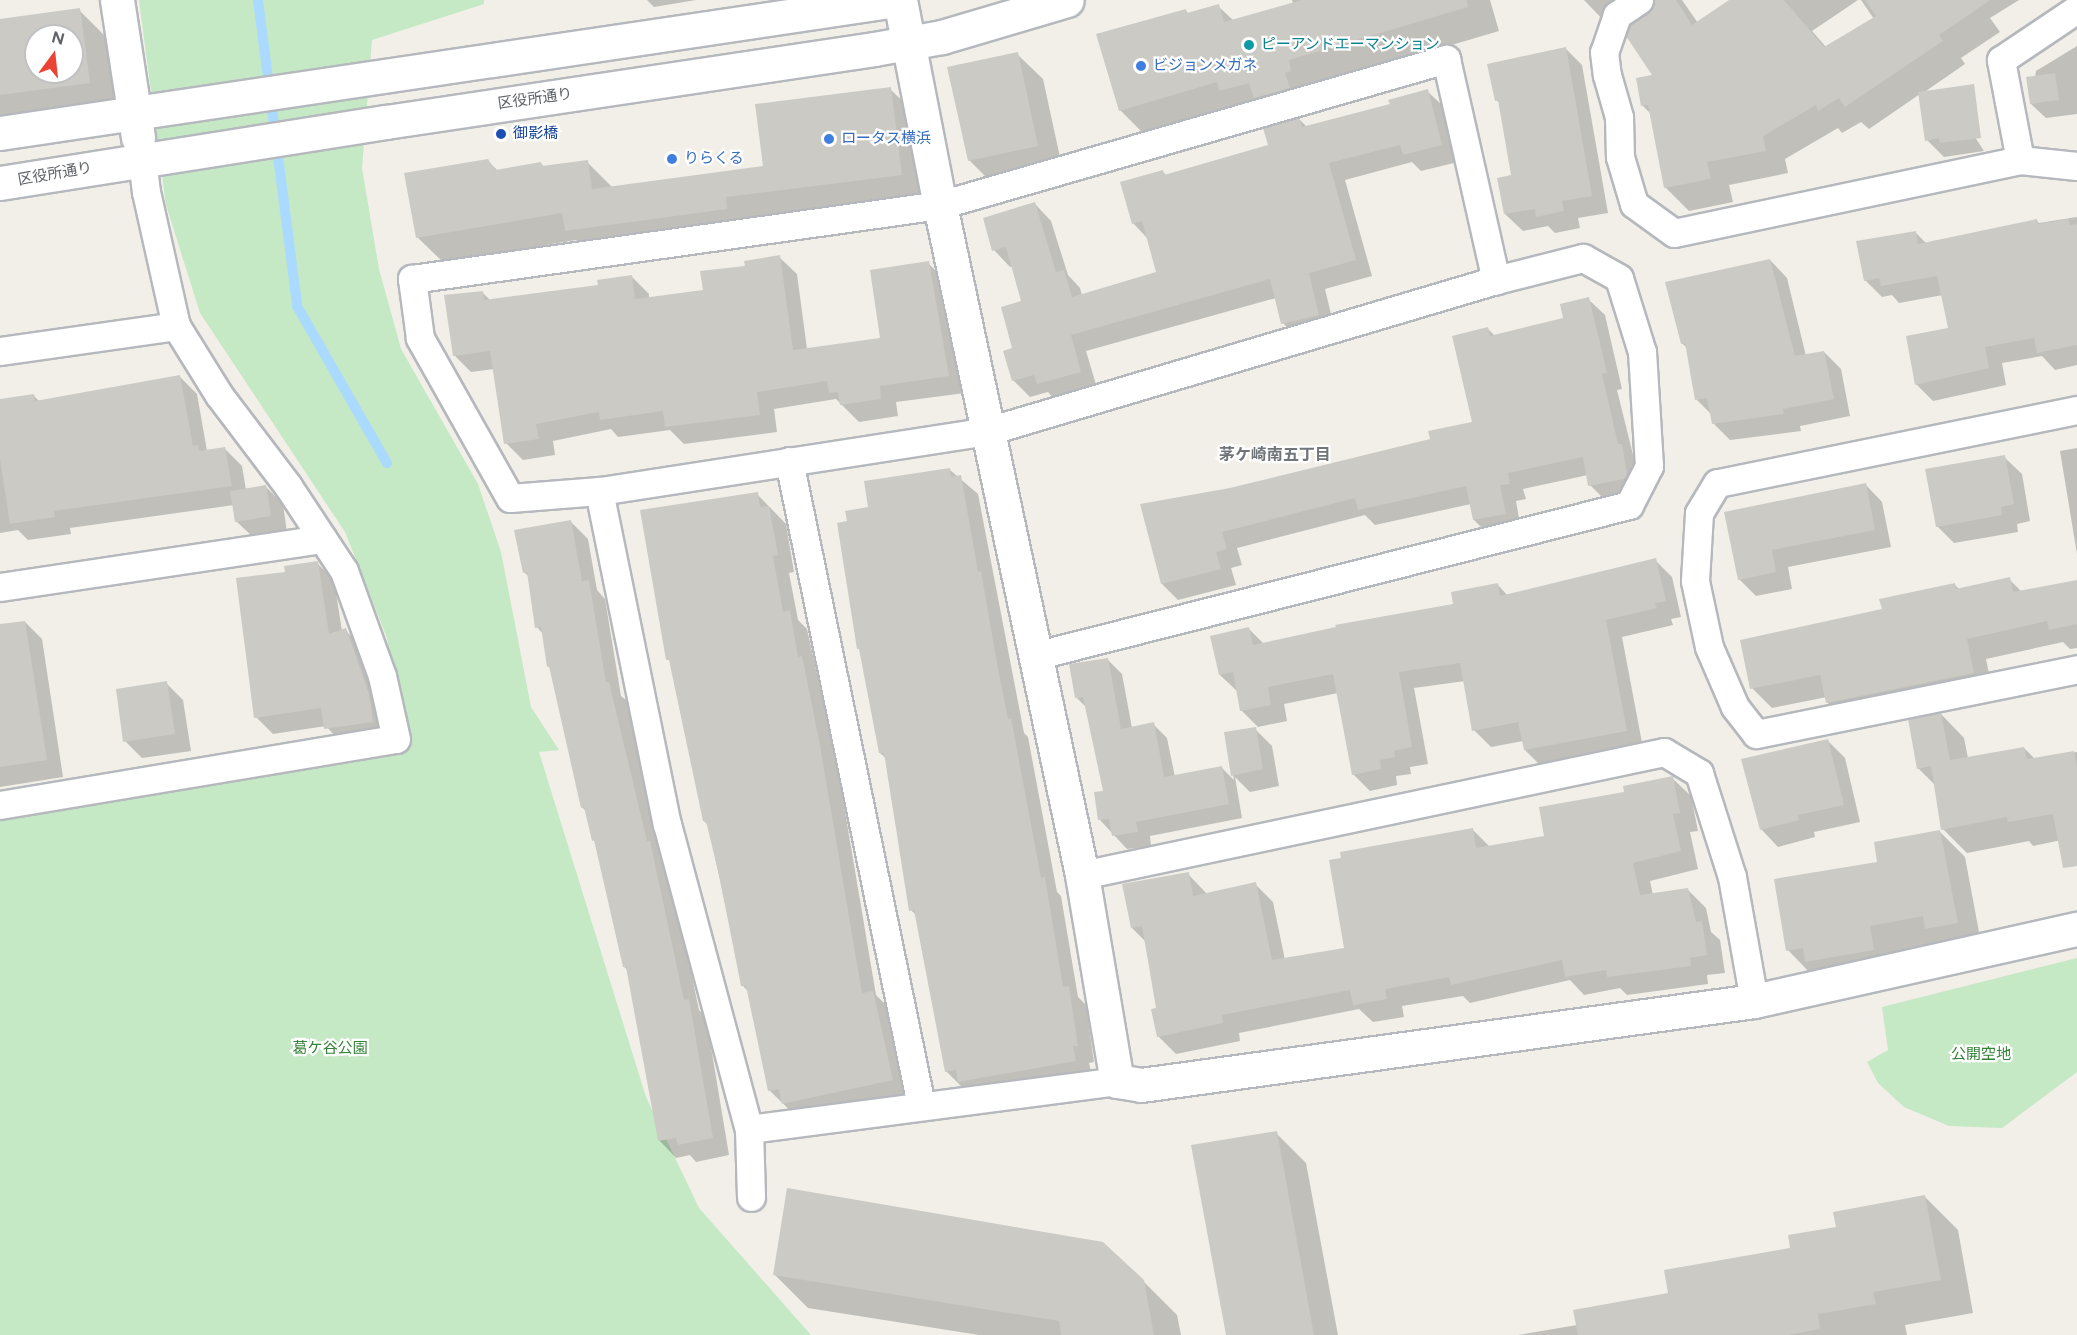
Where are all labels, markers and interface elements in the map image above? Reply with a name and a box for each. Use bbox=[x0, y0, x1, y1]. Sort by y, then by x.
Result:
north arrow bbox=[24, 24, 84, 84]
text: N bbox=[50, 27, 67, 49]
place label: ピーアンドエーマンション bbox=[1261, 36, 1441, 54]
marker: ピーアンドエーマンション bbox=[1242, 38, 1256, 52]
place label: ビジョンメガネ bbox=[1153, 57, 1258, 75]
marker: ビジョンメガネ bbox=[1134, 59, 1148, 73]
street label: 区役所通り bbox=[497, 85, 573, 113]
place label: 御影橋 bbox=[513, 125, 558, 143]
marker: 御影橋 bbox=[494, 127, 508, 141]
place label: ロータス横浜 bbox=[841, 130, 931, 148]
marker: ロータス横浜 bbox=[822, 132, 836, 146]
place label: りらくる bbox=[684, 150, 744, 168]
marker: りらくる bbox=[665, 152, 679, 166]
street label: 区役所通り bbox=[17, 159, 93, 189]
district label: 茅ケ崎南五丁目 bbox=[1219, 445, 1331, 465]
park label: 葛ケ谷公園 bbox=[293, 1040, 367, 1058]
park label: 公開空地 bbox=[1951, 1046, 2011, 1064]

